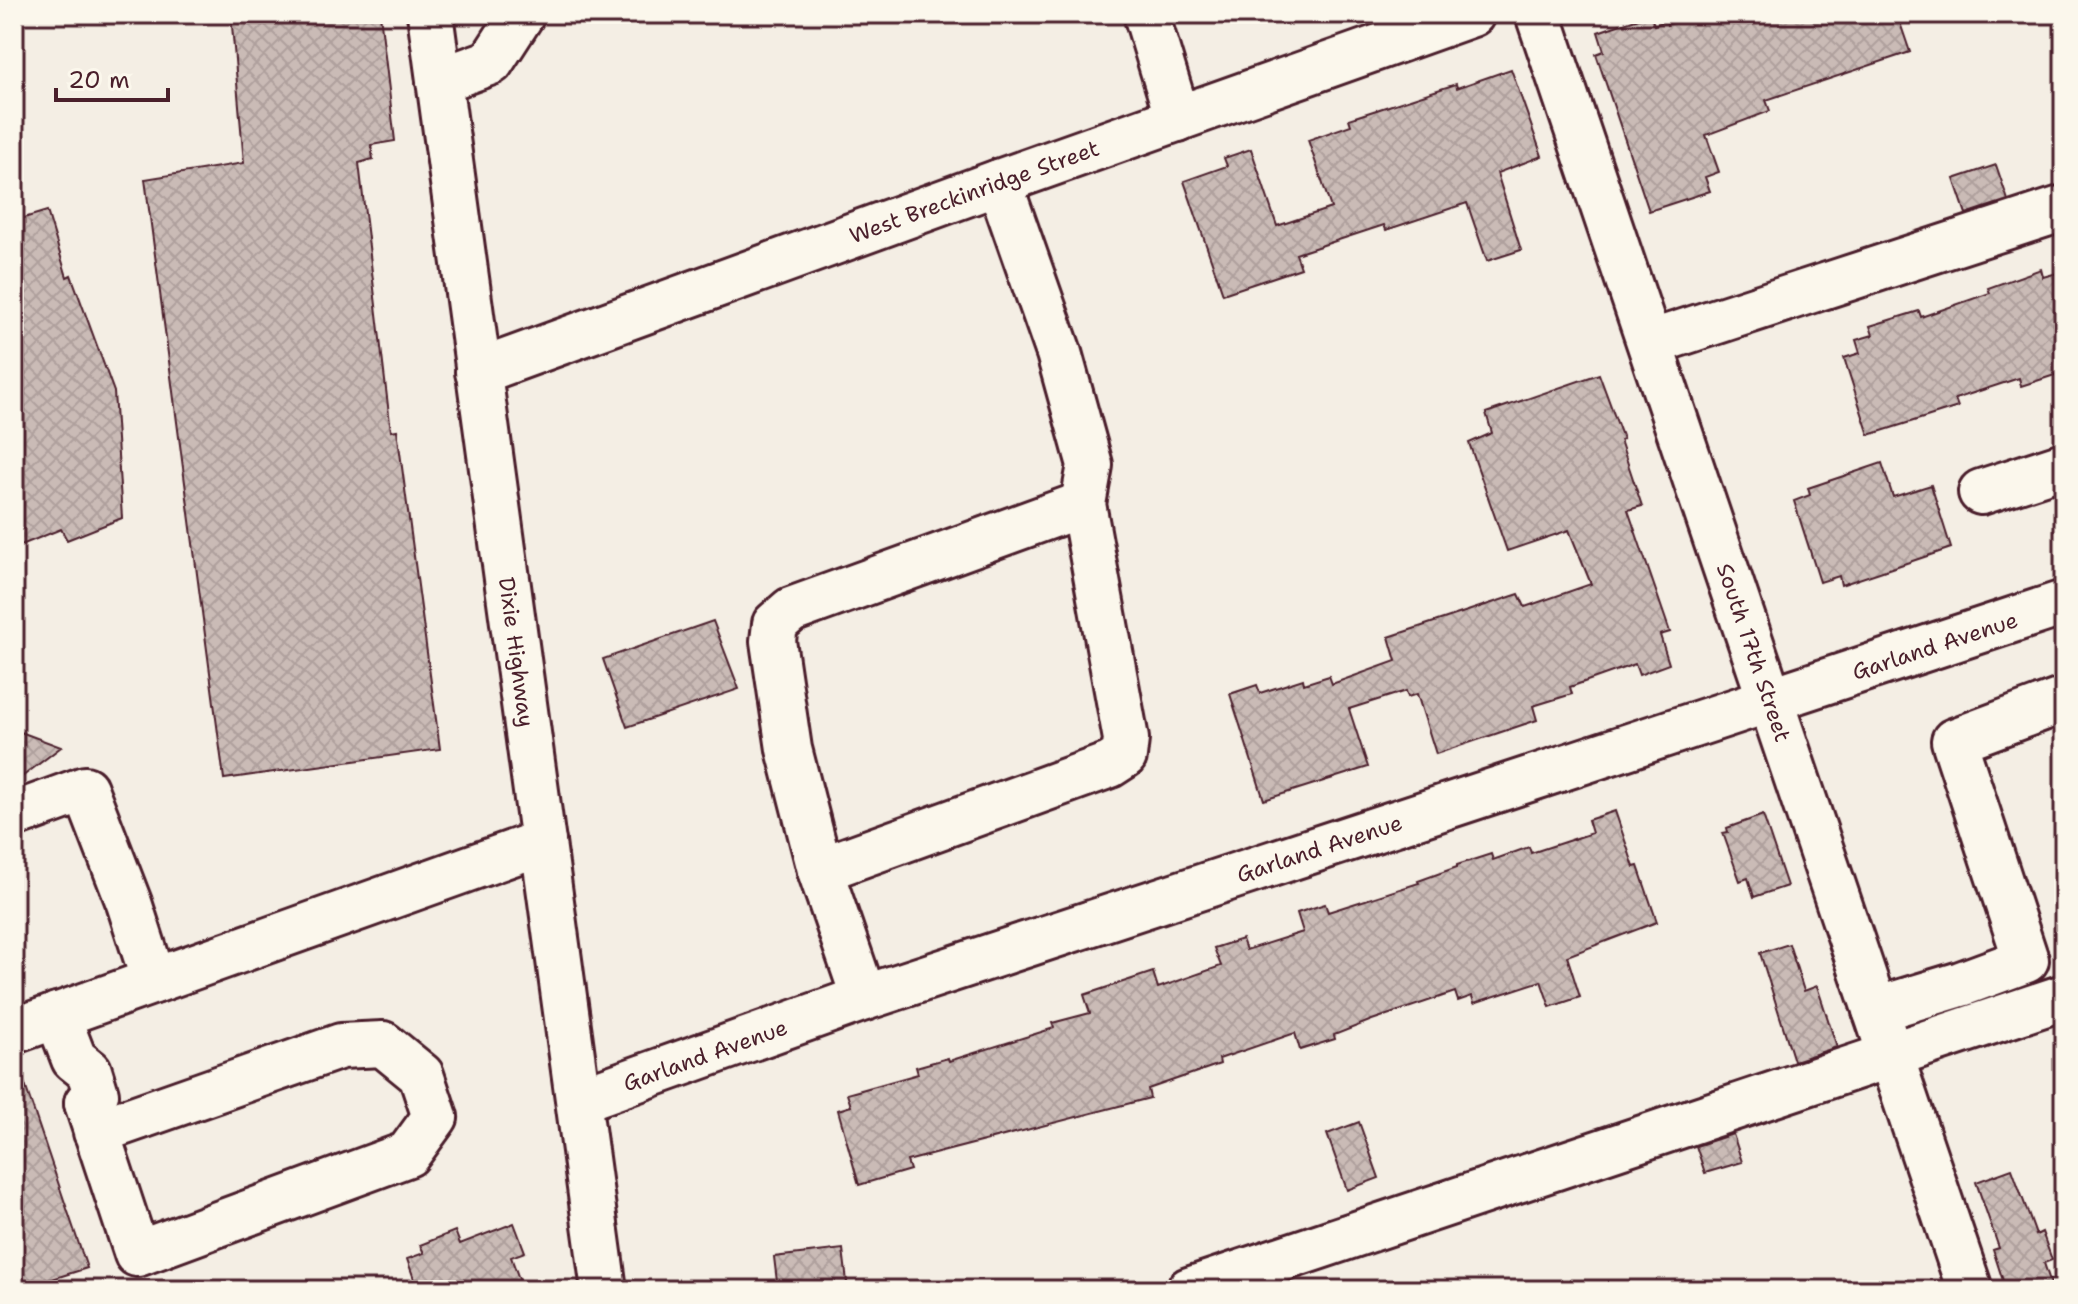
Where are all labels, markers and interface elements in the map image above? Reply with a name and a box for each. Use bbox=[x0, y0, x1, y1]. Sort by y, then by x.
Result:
scale bar bbox=[56, 52, 168, 102]
text: 20 m bbox=[68, 64, 130, 96]
street label: West Breckinridge Street bbox=[845, 133, 1103, 250]
street label: South 17th Street bbox=[1710, 559, 1798, 746]
street label: Dixie Highway bbox=[492, 575, 542, 729]
street label: Garland Avenue bbox=[1848, 605, 2021, 686]
street label: Garland Avenue bbox=[1233, 807, 1406, 889]
street label: Garland Avenue bbox=[619, 1012, 791, 1098]

